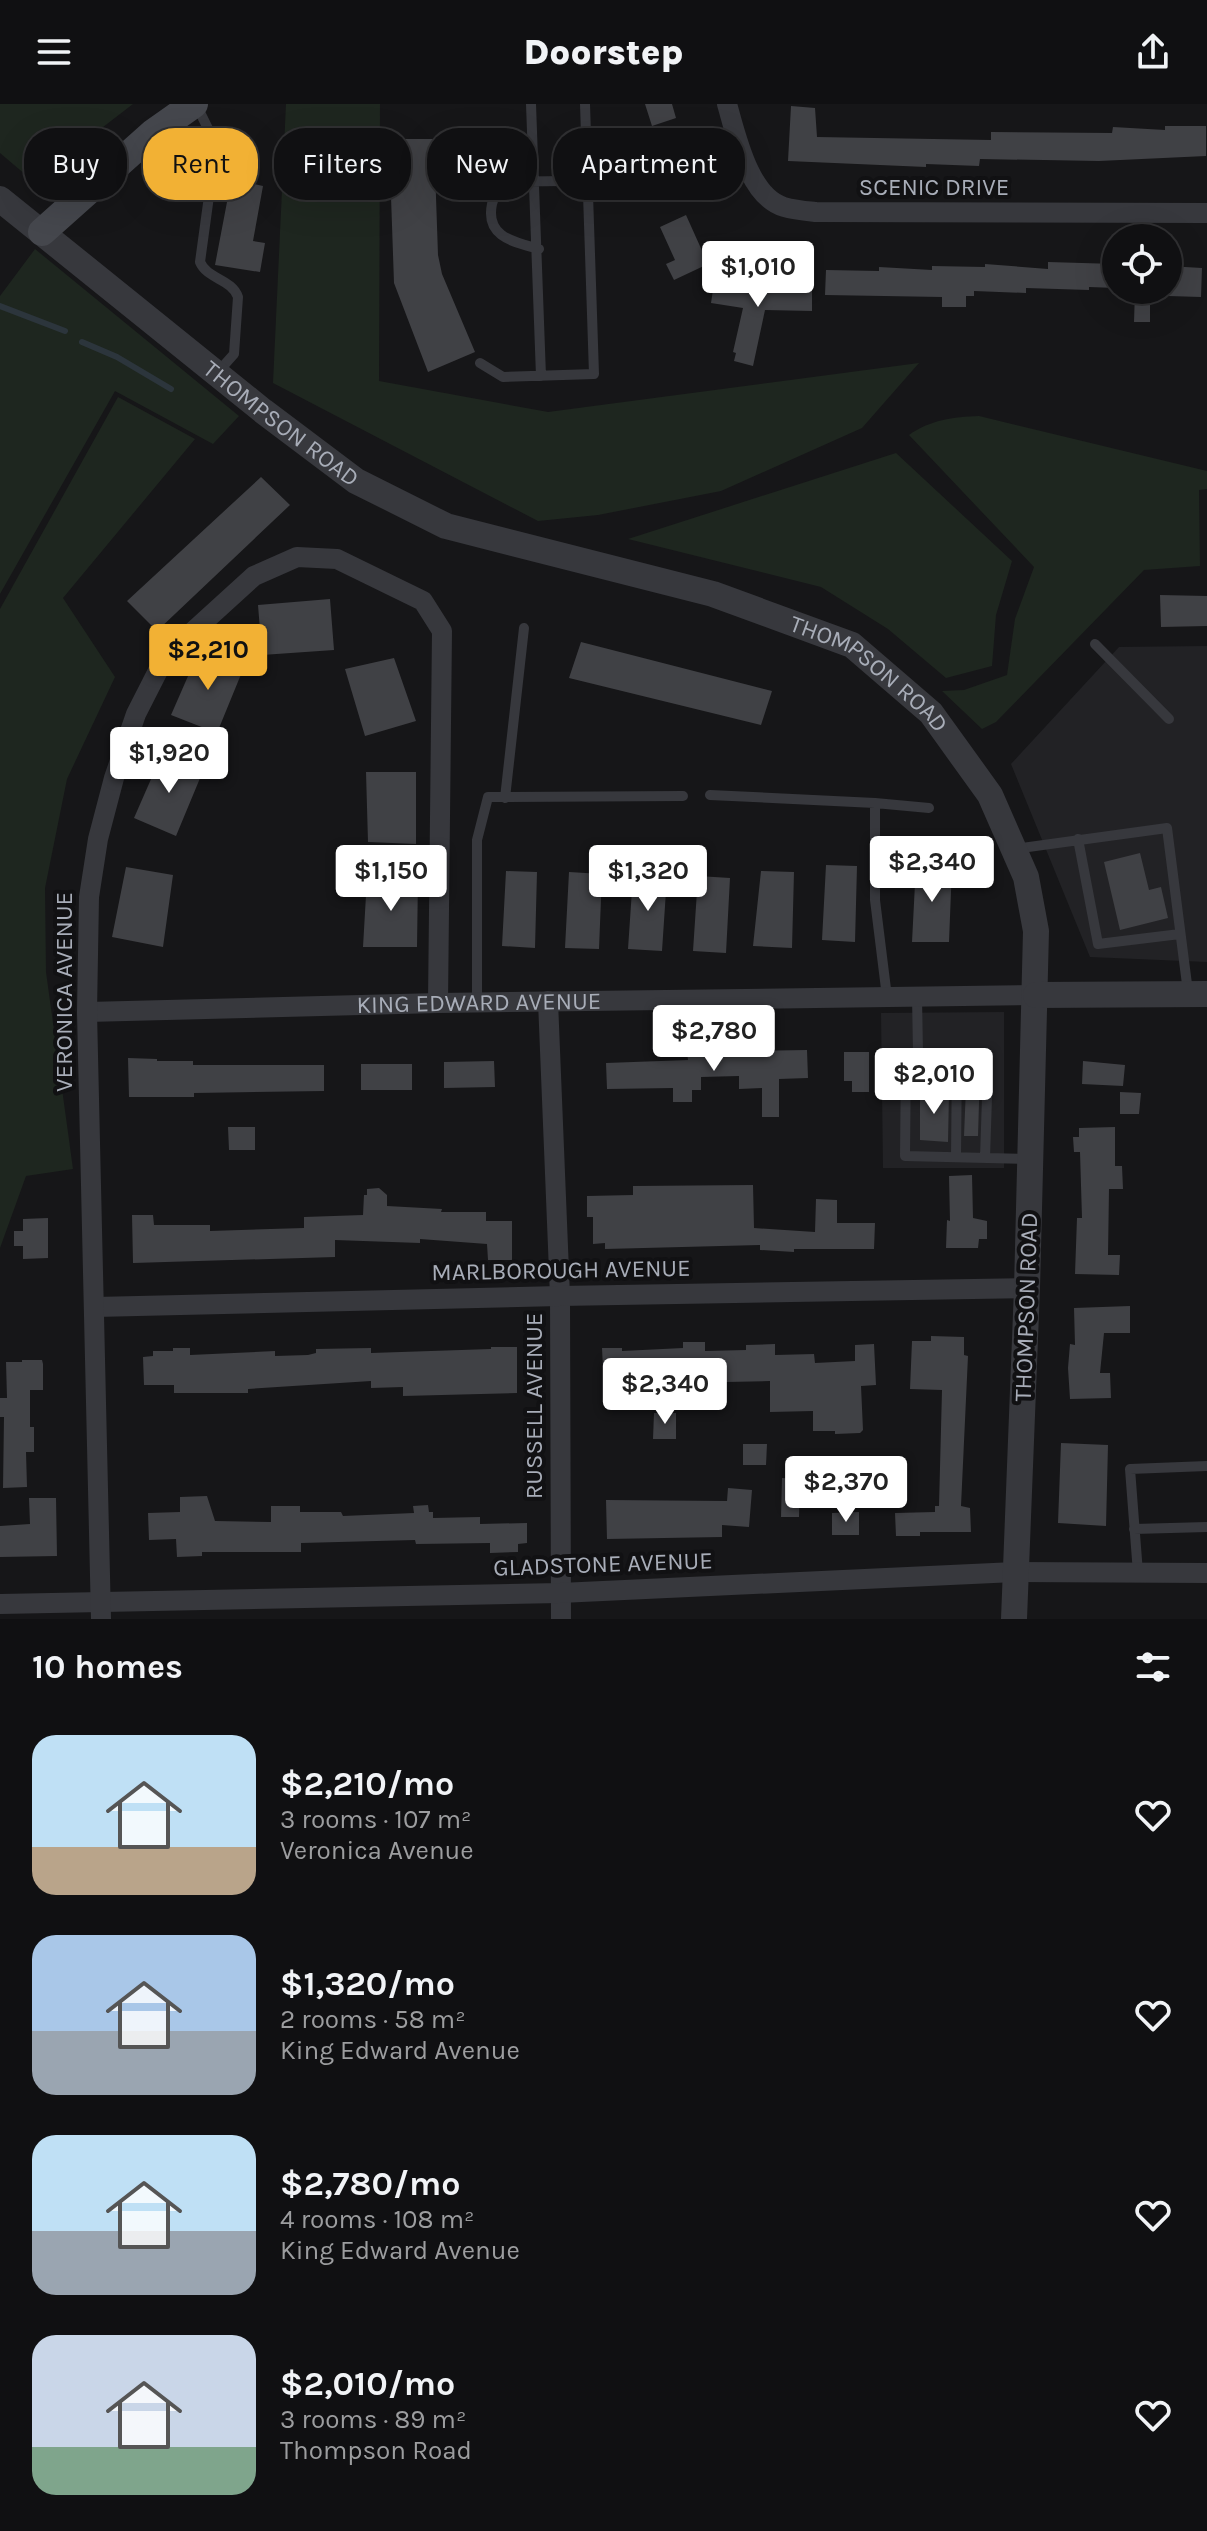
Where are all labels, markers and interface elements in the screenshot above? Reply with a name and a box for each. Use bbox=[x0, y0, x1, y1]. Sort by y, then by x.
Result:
icon: menu bbox=[32, 30, 76, 74]
icon: share bbox=[1131, 30, 1175, 74]
text: Doorstep bbox=[524, 31, 683, 73]
chip: Buy bbox=[24, 128, 127, 200]
chip: Rent bbox=[143, 128, 258, 200]
chip: Filters bbox=[274, 128, 411, 200]
chip: New bbox=[427, 128, 537, 200]
chip: Apartment bbox=[553, 128, 745, 200]
street label: SCENIC DRIVE bbox=[859, 173, 1009, 201]
map controls bbox=[1102, 224, 1182, 304]
button: locate bbox=[1102, 224, 1182, 304]
pin: $1,010 bbox=[693, 241, 823, 309]
text: $1,010 bbox=[720, 251, 796, 282]
street label: THOMPSON ROAD bbox=[198, 355, 365, 492]
street label: THOMPSON ROAD bbox=[786, 609, 954, 737]
pin: $2,210 bbox=[143, 624, 273, 692]
text: $2,210 bbox=[167, 634, 249, 665]
pin: $1,920 bbox=[104, 727, 234, 795]
text: $1,920 bbox=[128, 737, 210, 768]
pin: $2,340 bbox=[867, 836, 997, 904]
pin: $1,150 bbox=[326, 845, 456, 913]
pin: $1,320 bbox=[583, 845, 713, 913]
text: $2,340 bbox=[888, 846, 976, 877]
text: $1,150 bbox=[354, 855, 428, 886]
text: $1,320 bbox=[607, 855, 689, 886]
street label: VERONICA AVENUE bbox=[50, 892, 78, 1092]
street label: KING EDWARD AVENUE bbox=[356, 987, 601, 1019]
pin: $2,780 bbox=[649, 1005, 779, 1073]
text: $2,780 bbox=[671, 1015, 757, 1046]
pin: $2,010 bbox=[869, 1048, 999, 1116]
text: $2,010 bbox=[893, 1058, 975, 1089]
street label: THOMPSON ROAD bbox=[1009, 1212, 1043, 1402]
street label: MARLBOROUGH AVENUE bbox=[431, 1254, 691, 1286]
street label: RUSSELL AVENUE bbox=[520, 1313, 548, 1499]
pin: $2,340 bbox=[600, 1358, 730, 1426]
text: $2,340 bbox=[621, 1368, 709, 1399]
pin: $2,370 bbox=[781, 1456, 911, 1524]
text: $2,370 bbox=[803, 1466, 889, 1497]
street label: GLADSTONE AVENUE bbox=[493, 1546, 713, 1582]
icon: filters bbox=[1131, 1645, 1175, 1689]
text: 10 homes bbox=[32, 1647, 183, 1687]
text: $2,210/mo bbox=[280, 1764, 454, 1804]
icon: home bbox=[96, 1767, 192, 1863]
icon: heart bbox=[1131, 1793, 1175, 1837]
text: 3 rooms · 107 m² bbox=[280, 1804, 471, 1835]
text: Veronica Avenue bbox=[280, 1835, 474, 1866]
text: $1,320/mo bbox=[280, 1964, 455, 2004]
icon: home bbox=[96, 1967, 192, 2063]
icon: heart bbox=[1131, 1993, 1175, 2037]
text: 2 rooms · 58 m² bbox=[280, 2004, 466, 2035]
text: King Edward Avenue bbox=[280, 2035, 520, 2066]
text: $2,780/mo bbox=[280, 2164, 461, 2204]
icon: home bbox=[96, 2167, 192, 2263]
icon: heart bbox=[1131, 2193, 1175, 2237]
text: 4 rooms · 108 m² bbox=[280, 2204, 474, 2235]
text: King Edward Avenue bbox=[280, 2235, 520, 2266]
text: $2,010/mo bbox=[280, 2364, 455, 2404]
icon: home bbox=[96, 2367, 192, 2463]
icon: heart bbox=[1131, 2393, 1175, 2437]
text: 3 rooms · 89 m² bbox=[280, 2404, 466, 2435]
text: Thompson Road bbox=[280, 2435, 472, 2466]

